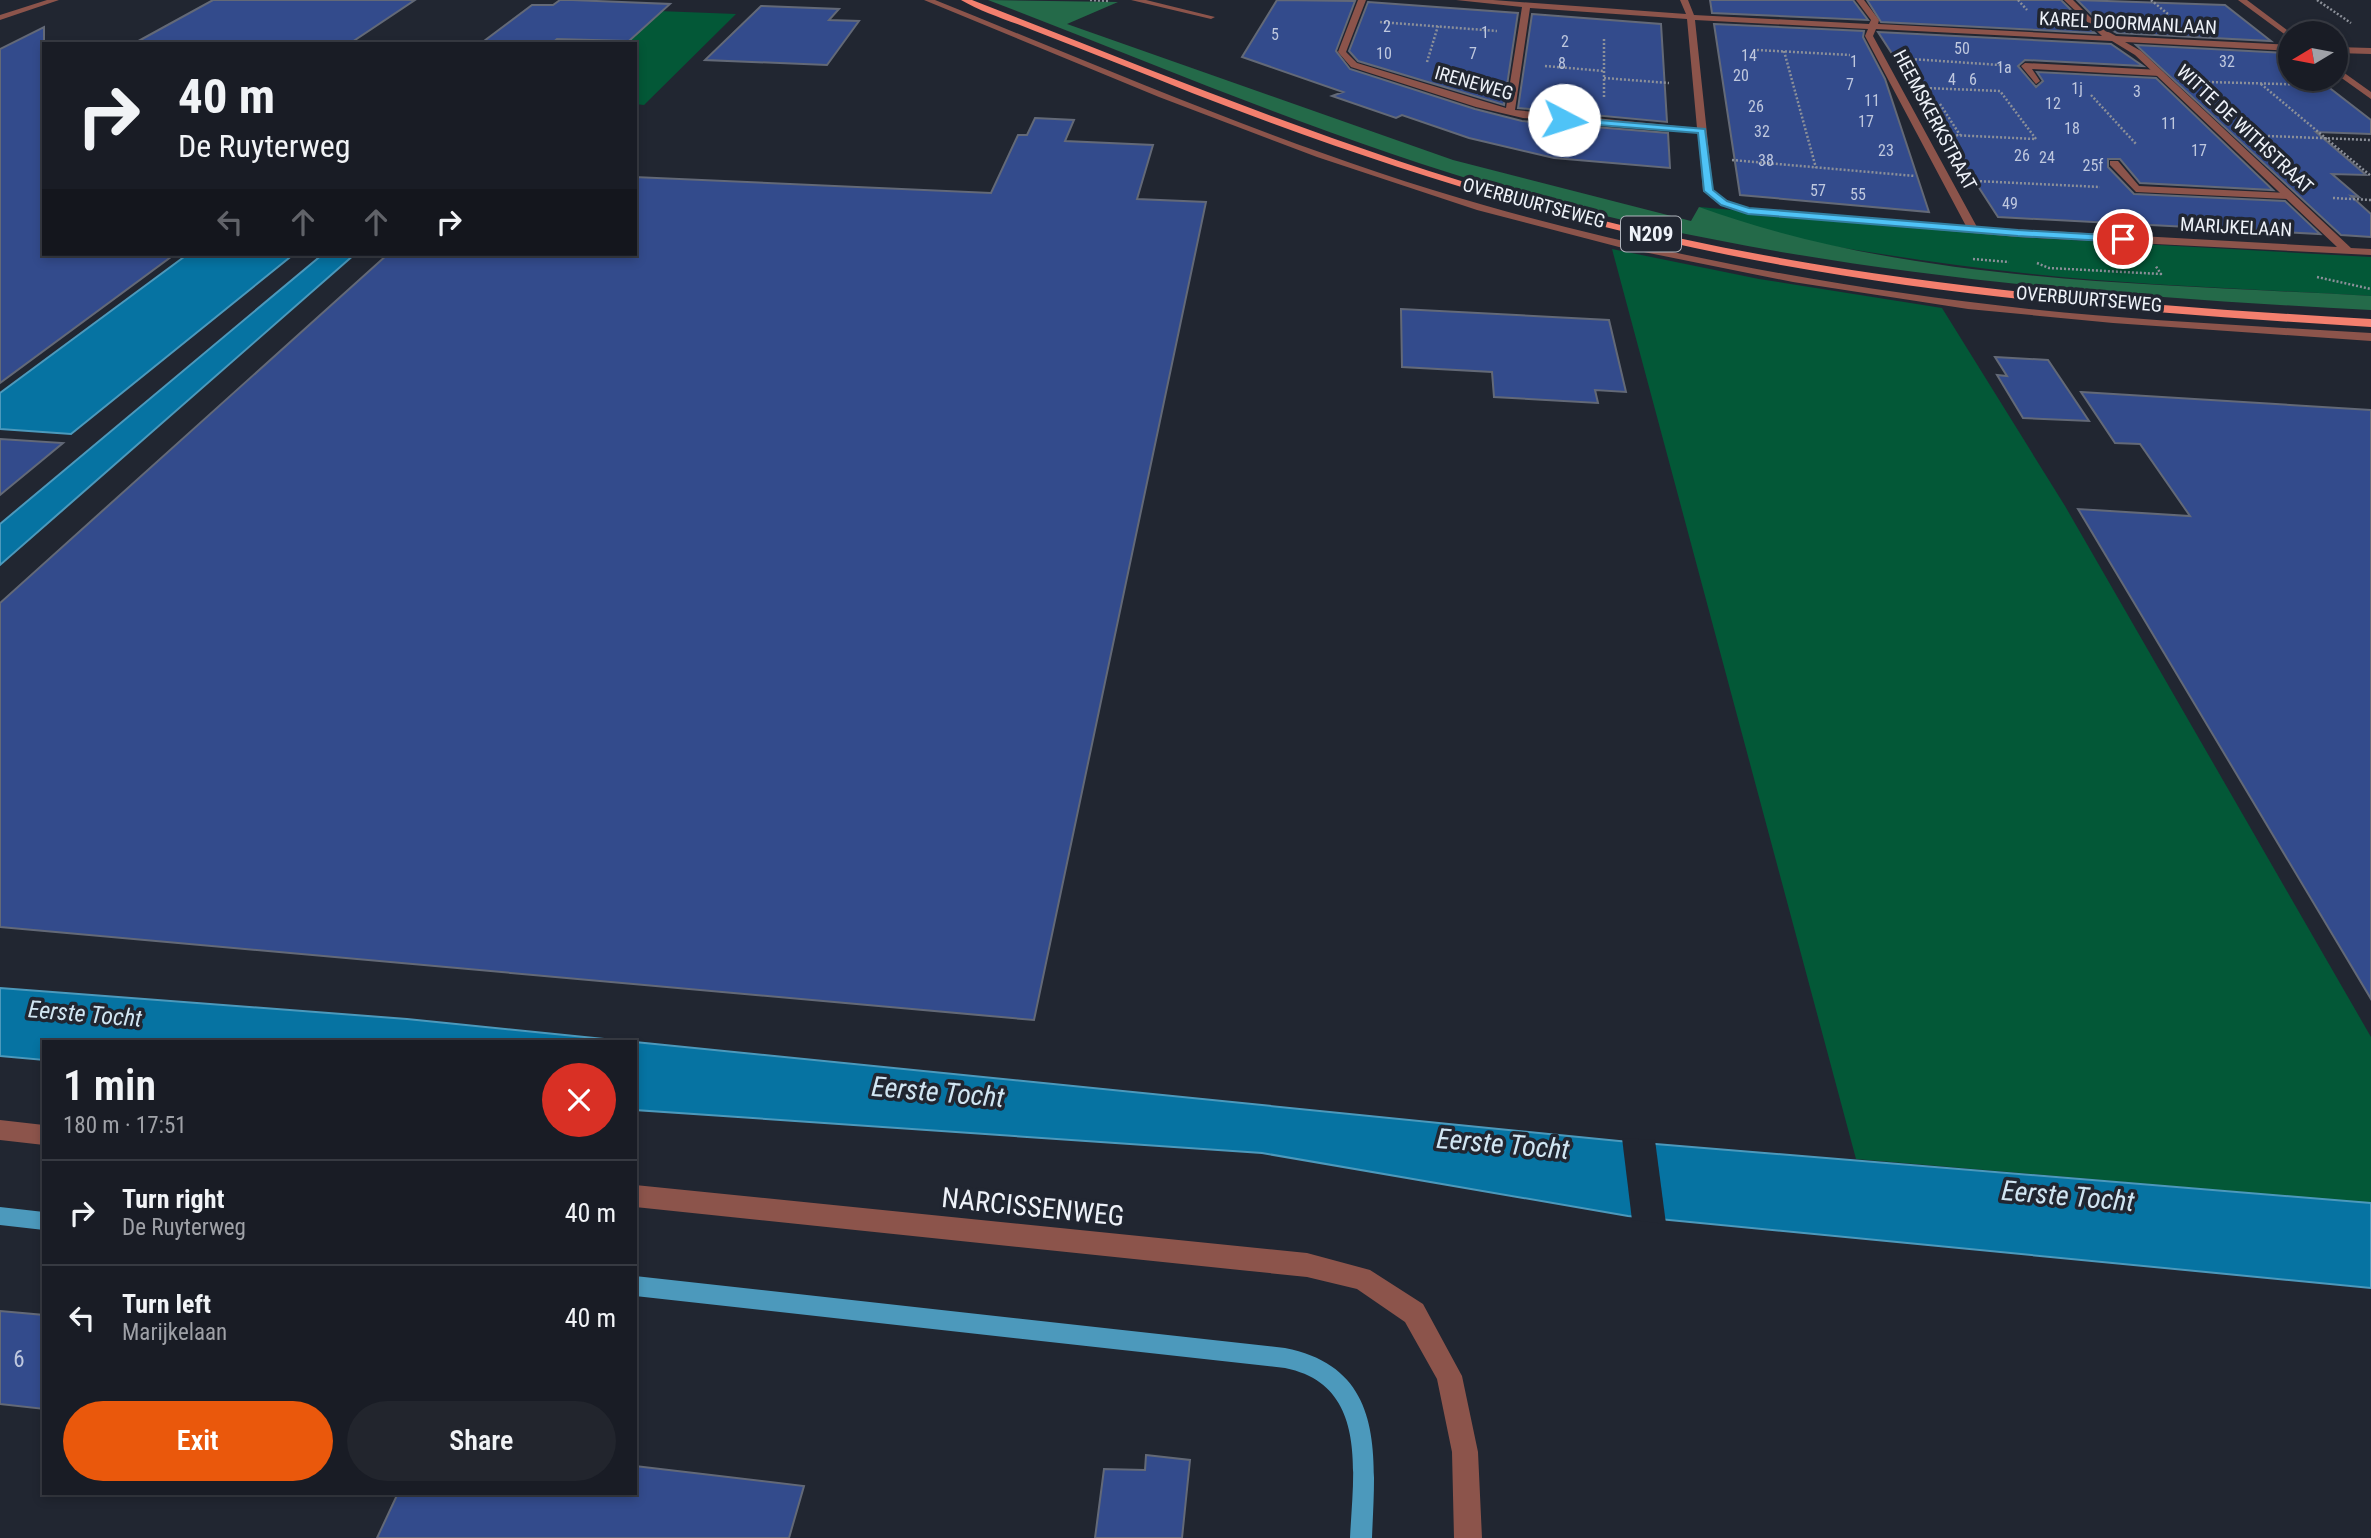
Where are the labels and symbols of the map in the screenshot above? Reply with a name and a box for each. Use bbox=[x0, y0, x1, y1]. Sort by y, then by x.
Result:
street label: KAREL DOORMANLAAN bbox=[2038, 7, 2218, 39]
house number: 2 bbox=[1383, 17, 1391, 36]
north arrow bbox=[2278, 21, 2348, 91]
house number: 1 bbox=[1481, 23, 1489, 42]
house number: 5 bbox=[1271, 25, 1279, 44]
house number: 2 bbox=[1561, 32, 1569, 51]
house number: 50 bbox=[1954, 39, 1970, 58]
house number: 10 bbox=[1376, 44, 1392, 63]
house number: 7 bbox=[1469, 44, 1477, 63]
house number: 14 bbox=[1741, 46, 1757, 65]
street label: HEEMSKERKSTRAAT bbox=[1888, 46, 1982, 194]
house number: 1 bbox=[1850, 52, 1858, 71]
house number: 32 bbox=[2219, 52, 2235, 71]
house number: 8 bbox=[1558, 54, 1566, 73]
house number: 1a bbox=[1996, 58, 2012, 77]
street label: WITTE DE WITHSTRAAT bbox=[2172, 60, 2318, 198]
street label: IRENEWEG bbox=[1432, 61, 1516, 105]
house number: 20 bbox=[1733, 66, 1749, 85]
house number: 4 bbox=[1948, 70, 1956, 89]
house number: 6 bbox=[1969, 70, 1977, 89]
house number: 7 bbox=[1846, 75, 1854, 94]
house number: 1j bbox=[2071, 79, 2083, 98]
house number: 3 bbox=[2133, 82, 2141, 101]
position arrow bbox=[1527, 83, 1601, 157]
house number: 11 bbox=[1864, 91, 1880, 110]
house number: 12 bbox=[2045, 94, 2061, 113]
house number: 26 bbox=[1748, 97, 1764, 116]
house number: 17 bbox=[1858, 112, 1874, 131]
house number: 11 bbox=[2161, 114, 2177, 133]
house number: 18 bbox=[2064, 119, 2080, 138]
house number: 32 bbox=[1754, 122, 1770, 141]
house number: 23 bbox=[1878, 141, 1894, 160]
house number: 17 bbox=[2191, 141, 2207, 160]
house number: 26 bbox=[2014, 146, 2030, 165]
house number: 24 bbox=[2039, 148, 2055, 167]
house number: 38 bbox=[1758, 151, 1774, 170]
house number: 25f bbox=[2083, 156, 2103, 175]
street label: OVERBUURTSEWEG bbox=[1460, 173, 1608, 233]
house number: 57 bbox=[1810, 181, 1826, 200]
house number: 55 bbox=[1850, 185, 1866, 204]
house number: 49 bbox=[2002, 194, 2018, 213]
pin bbox=[2093, 209, 2153, 269]
street label: MARIJKELAAN bbox=[2179, 213, 2293, 241]
road number: N209 bbox=[1621, 216, 1681, 252]
street label: OVERBUURTSEWEG bbox=[2015, 281, 2163, 317]
water label: Eerste Tocht bbox=[27, 995, 143, 1033]
water label: Eerste Tocht bbox=[870, 1070, 1007, 1114]
water label: Eerste Tocht bbox=[1435, 1122, 1572, 1166]
water label: Eerste Tocht bbox=[2000, 1174, 2137, 1218]
street label: NARCISSENWEG bbox=[940, 1181, 1126, 1233]
house number: 6 bbox=[13, 1346, 25, 1373]

